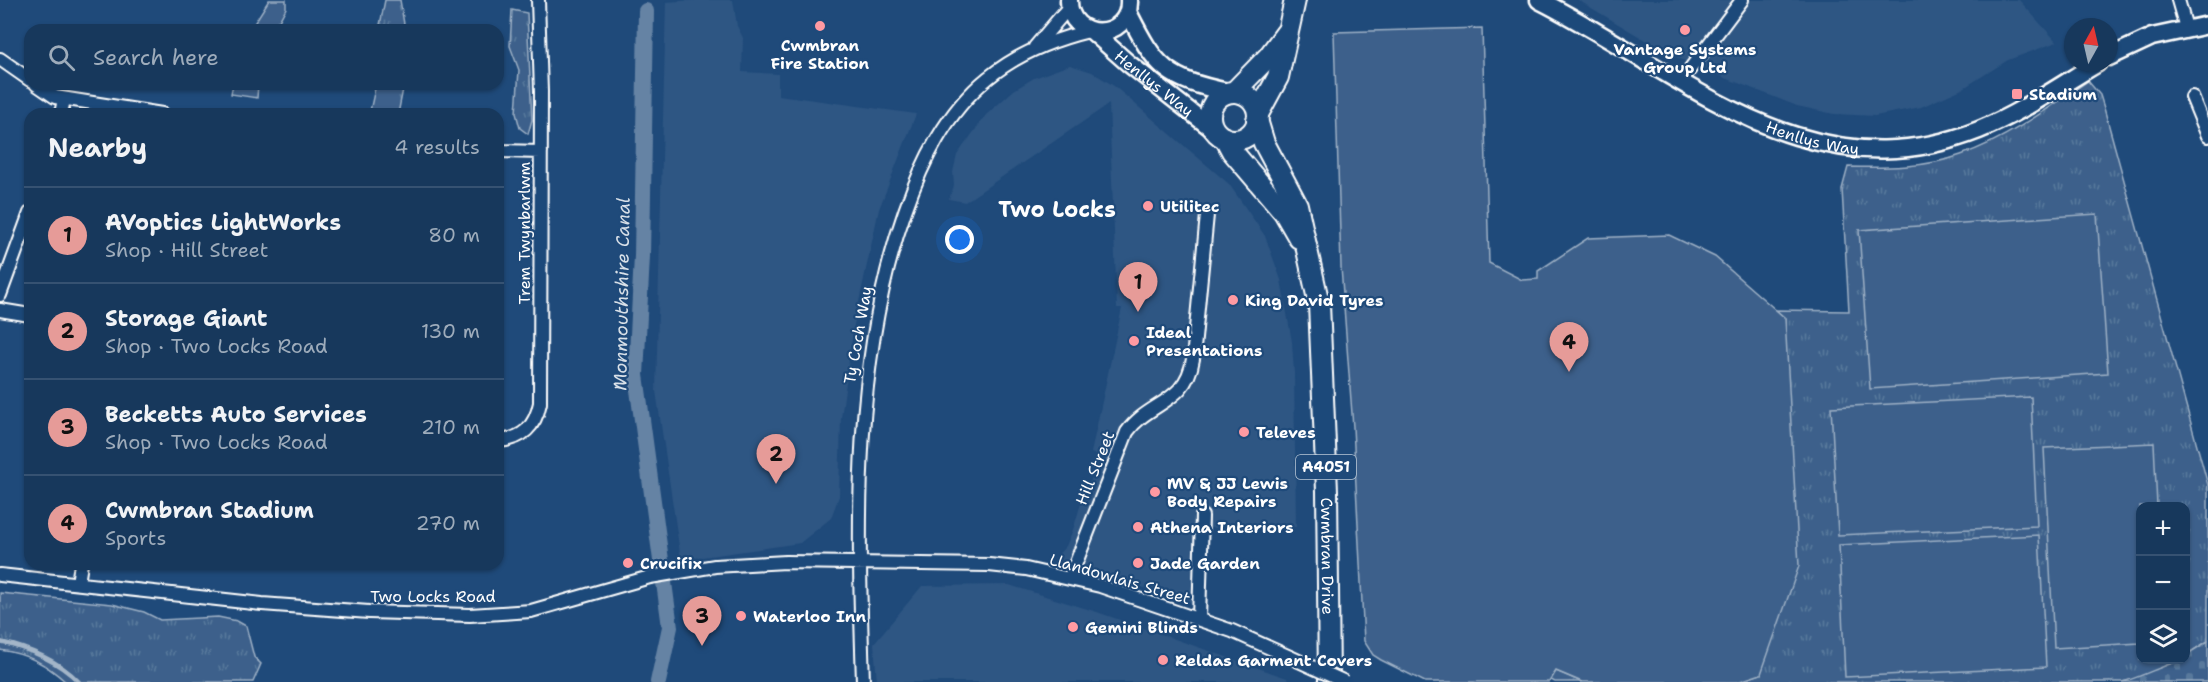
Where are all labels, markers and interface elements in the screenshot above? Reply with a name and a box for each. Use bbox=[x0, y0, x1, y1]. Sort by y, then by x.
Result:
north arrow bbox=[2064, 18, 2118, 72]
marker: Cwmbran Fire Station bbox=[813, 19, 827, 33]
marker: Vantage Systems Group Ltd bbox=[1678, 23, 1692, 37]
search box bbox=[24, 24, 504, 90]
place label: Cwmbran Fire Station bbox=[771, 35, 870, 74]
place label: Vantage Systems Group Ltd bbox=[1614, 39, 1756, 78]
icon: search bbox=[45, 41, 78, 74]
text: Search here bbox=[93, 43, 219, 72]
street label: Henllys Way bbox=[1110, 46, 1198, 121]
place label: Stadium bbox=[2029, 84, 2097, 105]
marker: Stadium bbox=[2010, 87, 2024, 101]
street label: Henllys Way bbox=[1763, 116, 1860, 159]
text: Nearby bbox=[48, 130, 147, 165]
text: 4 results bbox=[394, 134, 480, 160]
street label: Trem Twynbarlwm bbox=[514, 161, 535, 304]
district label: Two Locks bbox=[998, 195, 1116, 224]
place label: Utilitec bbox=[1160, 196, 1220, 217]
water label: Monmouthshire Canal bbox=[608, 197, 636, 391]
marker: Utilitec bbox=[1141, 199, 1155, 213]
text: AVoptics LightWorks bbox=[105, 208, 341, 237]
text: 1 bbox=[63, 222, 72, 248]
text: 80 m bbox=[428, 222, 480, 248]
your location bbox=[945, 225, 974, 254]
text: Shop · Hill Street bbox=[105, 237, 268, 263]
pin: 1 bbox=[1118, 262, 1158, 312]
street label: Ty Coch Way bbox=[839, 284, 877, 386]
place label: King David Tyres bbox=[1245, 290, 1384, 311]
marker: King David Tyres bbox=[1226, 293, 1240, 307]
text: Storage Giant bbox=[105, 304, 267, 333]
text: 2 bbox=[61, 318, 75, 344]
text: 130 m bbox=[421, 318, 480, 344]
place label: Ideal Presentations bbox=[1146, 322, 1262, 361]
pin: 4 bbox=[1550, 322, 1588, 372]
text: Shop · Two Locks Road bbox=[105, 333, 328, 359]
marker: Ideal Presentations bbox=[1127, 334, 1141, 348]
text: Becketts Auto Services bbox=[105, 400, 367, 429]
text: 3 bbox=[61, 414, 75, 440]
text: 210 m bbox=[421, 414, 480, 440]
place label: Televes bbox=[1256, 422, 1316, 443]
marker: Televes bbox=[1237, 425, 1251, 439]
street label: Hill Street bbox=[1071, 428, 1119, 508]
text: Shop · Two Locks Road bbox=[105, 429, 328, 455]
pin: 2 bbox=[756, 434, 796, 484]
road number: A4051 bbox=[1296, 455, 1356, 479]
place label: MV & JJ Lewis Body Repairs bbox=[1167, 473, 1288, 512]
marker: MV & JJ Lewis Body Repairs bbox=[1148, 485, 1162, 499]
text: Cwmbran Stadium bbox=[105, 496, 314, 525]
street label: Cwmbran Drive bbox=[1317, 497, 1339, 615]
map controls bbox=[2136, 502, 2190, 664]
button: + bbox=[2136, 502, 2190, 556]
text: 4 bbox=[61, 510, 75, 536]
text: 270 m bbox=[416, 510, 480, 536]
place label: Athena Interiors bbox=[1150, 517, 1294, 538]
marker: Athena Interiors bbox=[1131, 520, 1145, 534]
text: Sports bbox=[105, 525, 166, 551]
street label: Llandowlais Street bbox=[1047, 549, 1193, 609]
place label: Crucifix bbox=[640, 553, 702, 574]
place label: Jade Garden bbox=[1150, 553, 1260, 574]
marker: Crucifix bbox=[621, 556, 635, 570]
marker: Jade Garden bbox=[1131, 556, 1145, 570]
button: − bbox=[2136, 556, 2190, 610]
street label: Two Locks Road bbox=[370, 586, 496, 607]
pin: 3 bbox=[682, 596, 722, 646]
place label: Waterloo Inn bbox=[753, 606, 866, 627]
marker: Waterloo Inn bbox=[734, 609, 748, 623]
button: layers bbox=[2136, 610, 2190, 664]
place label: Gemini Blinds bbox=[1085, 617, 1198, 638]
marker: Gemini Blinds bbox=[1066, 620, 1080, 634]
place label: Reldas Garment Covers bbox=[1175, 650, 1372, 671]
marker: Reldas Garment Covers bbox=[1156, 653, 1170, 667]

